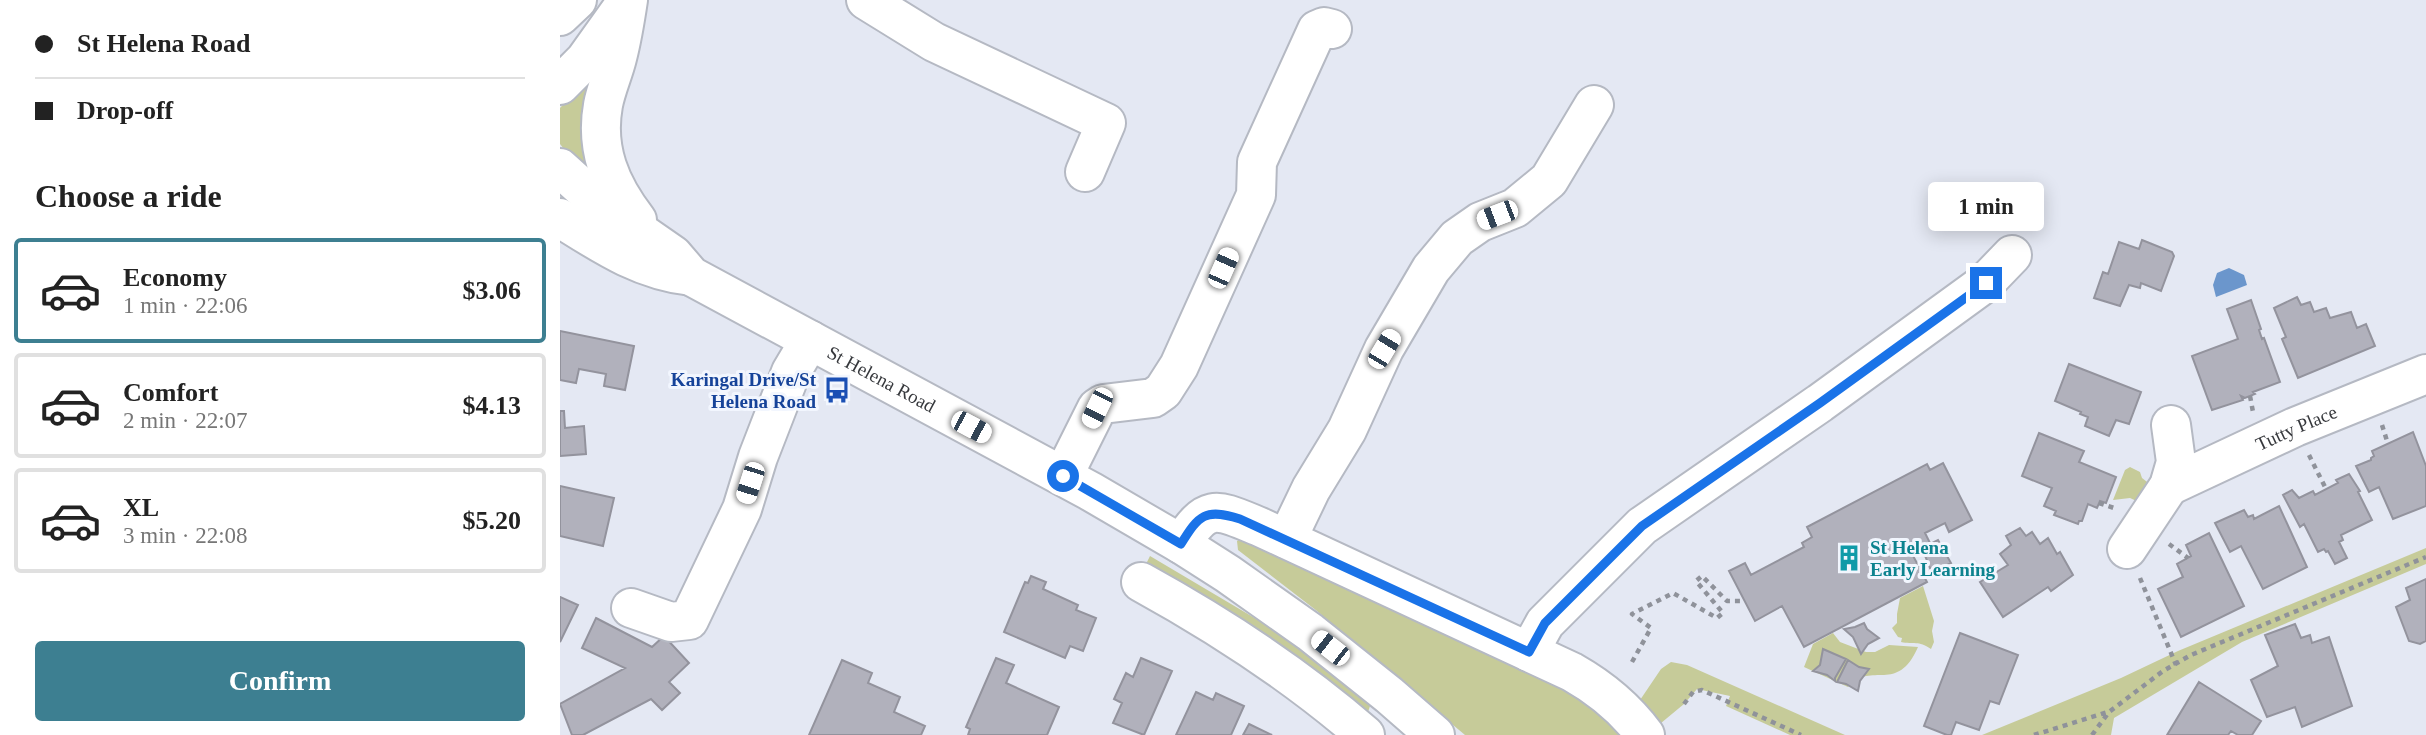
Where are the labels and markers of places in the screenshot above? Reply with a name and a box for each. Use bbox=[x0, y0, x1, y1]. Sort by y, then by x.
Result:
place label: Karingal Drive/St Helena Road bbox=[671, 369, 817, 412]
bus stop icon: Karingal Drive/St Helena Road bbox=[822, 375, 852, 405]
place label: St Helena Early Learning bbox=[1870, 537, 1996, 580]
building icon: St Helena Early Learning bbox=[1834, 543, 1864, 573]

